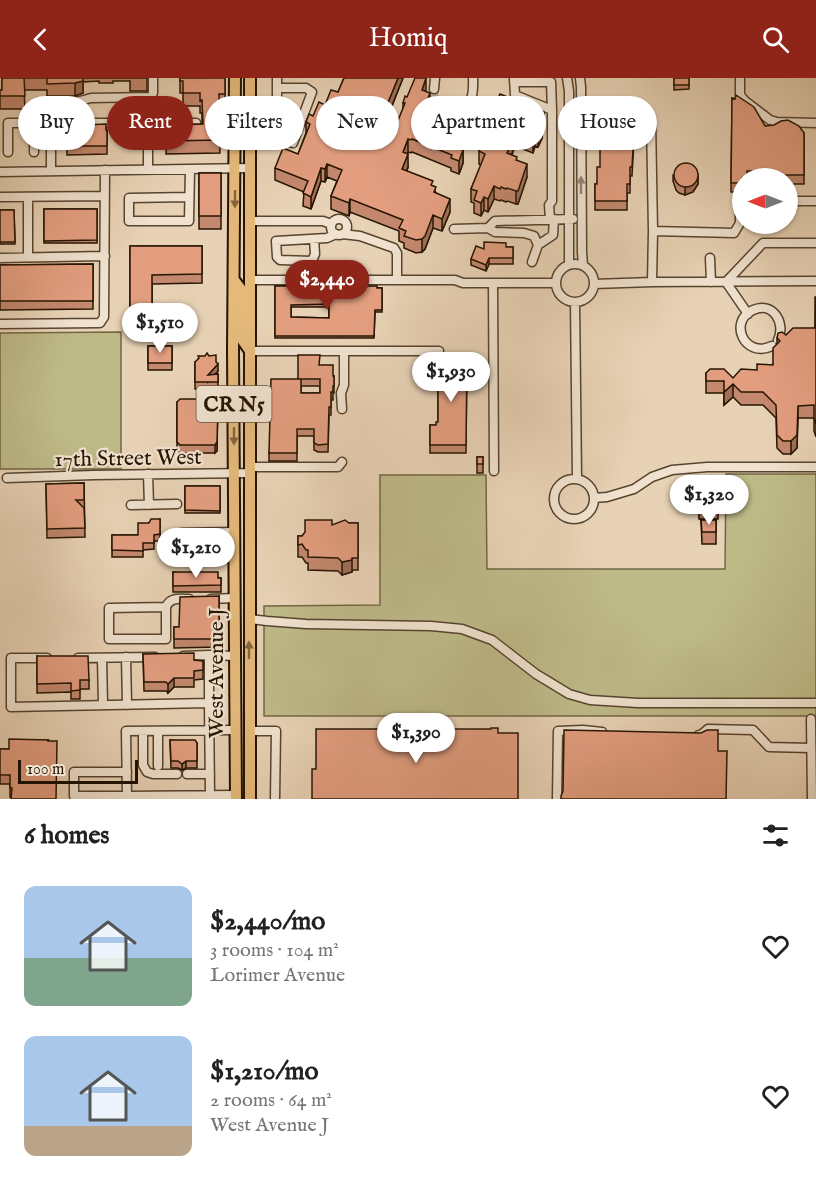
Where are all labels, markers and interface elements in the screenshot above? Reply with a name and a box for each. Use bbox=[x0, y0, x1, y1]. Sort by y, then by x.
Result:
text: Homiq bbox=[369, 22, 447, 56]
icon: back bbox=[24, 23, 57, 56]
icon: search bbox=[759, 23, 792, 56]
chip: Buy bbox=[18, 96, 95, 150]
chip: Rent bbox=[107, 96, 193, 150]
chip: Filters bbox=[205, 96, 304, 150]
chip: New bbox=[316, 96, 399, 150]
chip: Apartment bbox=[411, 96, 546, 150]
chip: House bbox=[558, 96, 657, 150]
north arrow bbox=[732, 168, 798, 234]
map controls bbox=[732, 168, 798, 234]
one-way arrow bbox=[576, 176, 586, 195]
one-way arrow bbox=[230, 190, 240, 209]
pin: $2,440 bbox=[278, 260, 376, 311]
text: $2,440 bbox=[299, 267, 355, 292]
pin: $1,510 bbox=[111, 303, 209, 354]
text: $1,510 bbox=[136, 310, 184, 335]
pin: $1,930 bbox=[402, 352, 500, 403]
text: $1,930 bbox=[426, 359, 476, 384]
road number: CR N5 bbox=[196, 386, 272, 422]
one-way arrow bbox=[229, 427, 239, 446]
street label: 17th Street West bbox=[54, 444, 202, 474]
pin: $1,320 bbox=[660, 475, 758, 526]
text: $1,320 bbox=[684, 482, 734, 507]
pin: $1,210 bbox=[147, 528, 245, 579]
text: $1,210 bbox=[171, 535, 221, 560]
street label: West Avenue J bbox=[203, 607, 231, 739]
one-way arrow bbox=[244, 641, 254, 660]
pin: $1,390 bbox=[367, 713, 465, 764]
text: $1,390 bbox=[391, 720, 441, 745]
scale bar bbox=[18, 757, 138, 784]
text: 100 m bbox=[27, 760, 64, 780]
text: 6 homes bbox=[24, 819, 109, 852]
icon: filters bbox=[759, 819, 792, 852]
text: $2,440/mo bbox=[210, 905, 325, 938]
icon: home bbox=[72, 910, 144, 982]
icon: heart bbox=[759, 930, 792, 963]
text: 3 rooms · 104 m² bbox=[210, 938, 339, 963]
text: Lorimer Avenue bbox=[210, 963, 345, 988]
text: $1,210/mo bbox=[210, 1055, 318, 1088]
icon: home bbox=[72, 1060, 144, 1132]
icon: heart bbox=[759, 1080, 792, 1113]
text: 2 rooms · 64 m² bbox=[210, 1088, 332, 1113]
text: West Avenue J bbox=[210, 1113, 329, 1138]

